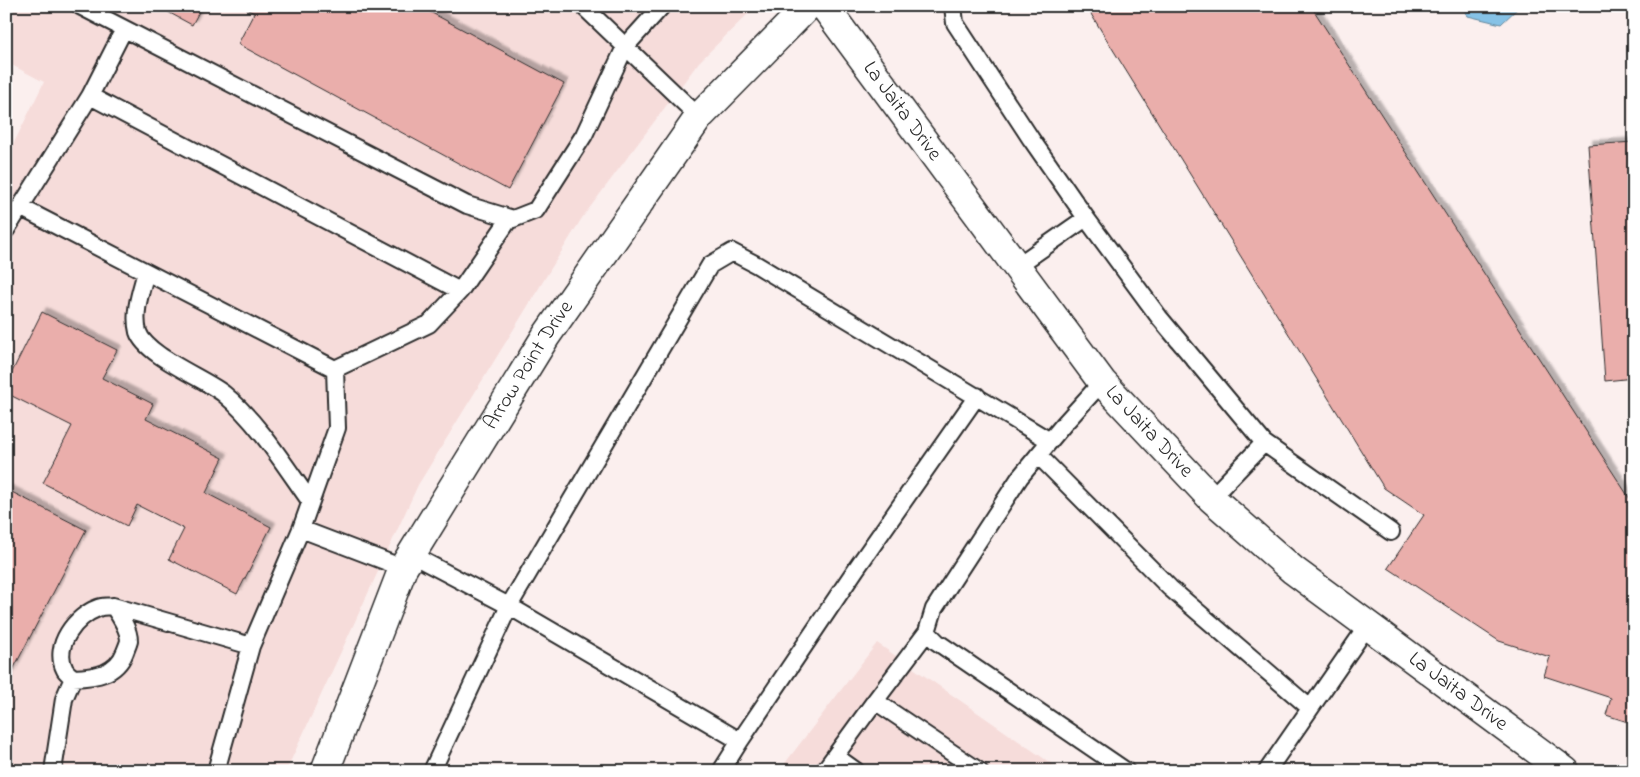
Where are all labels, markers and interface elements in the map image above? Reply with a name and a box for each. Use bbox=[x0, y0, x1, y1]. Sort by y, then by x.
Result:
street label: La Jaita Drive bbox=[855, 55, 949, 168]
street label: Arrow Point Drive bbox=[477, 294, 582, 436]
street label: La Jaita Drive bbox=[1098, 379, 1200, 485]
street label: La Jaita Drive bbox=[1402, 645, 1514, 739]

